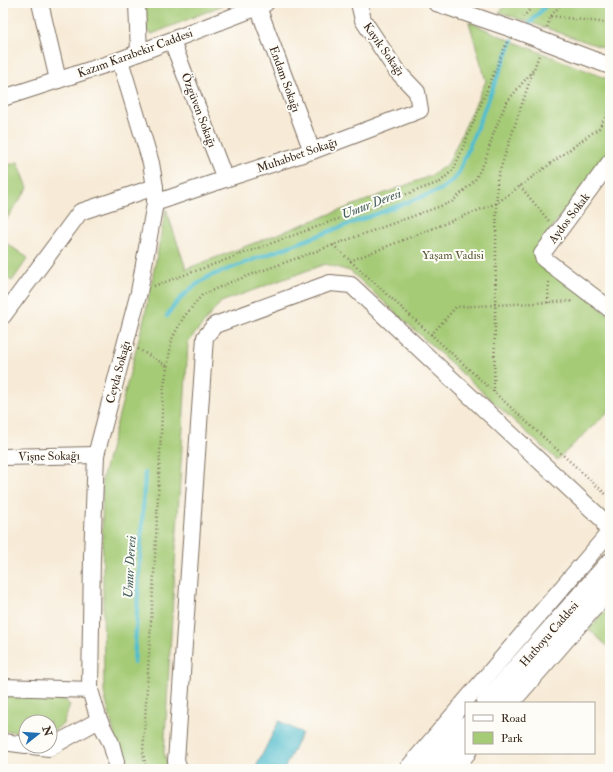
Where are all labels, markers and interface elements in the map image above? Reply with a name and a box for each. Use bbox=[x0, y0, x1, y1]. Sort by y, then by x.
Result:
street label: Kayık Sokağı bbox=[360, 20, 408, 79]
street label: Kazım Karabekir Caddesi bbox=[76, 26, 195, 81]
street label: Endam Sokağı bbox=[266, 44, 303, 114]
street label: Özgüven Sokağı bbox=[177, 71, 220, 150]
street label: Muhabbet Sokağı bbox=[255, 135, 339, 176]
water label: Umur Deresi bbox=[339, 185, 404, 223]
street label: Aydos Sokak bbox=[545, 190, 593, 247]
park label: Yaşam Vadisi bbox=[422, 248, 484, 263]
street label: Ceyda Sokağı bbox=[103, 339, 134, 405]
street label: Vişne Sokağı bbox=[18, 448, 80, 465]
water label: Umur Deresi bbox=[120, 535, 140, 599]
street label: Hatboyu Caddesi bbox=[517, 598, 582, 670]
legend bbox=[465, 702, 595, 754]
text: Road bbox=[501, 711, 526, 726]
north arrow bbox=[18, 714, 58, 754]
text: N bbox=[39, 724, 55, 739]
text: Park bbox=[501, 731, 523, 746]

